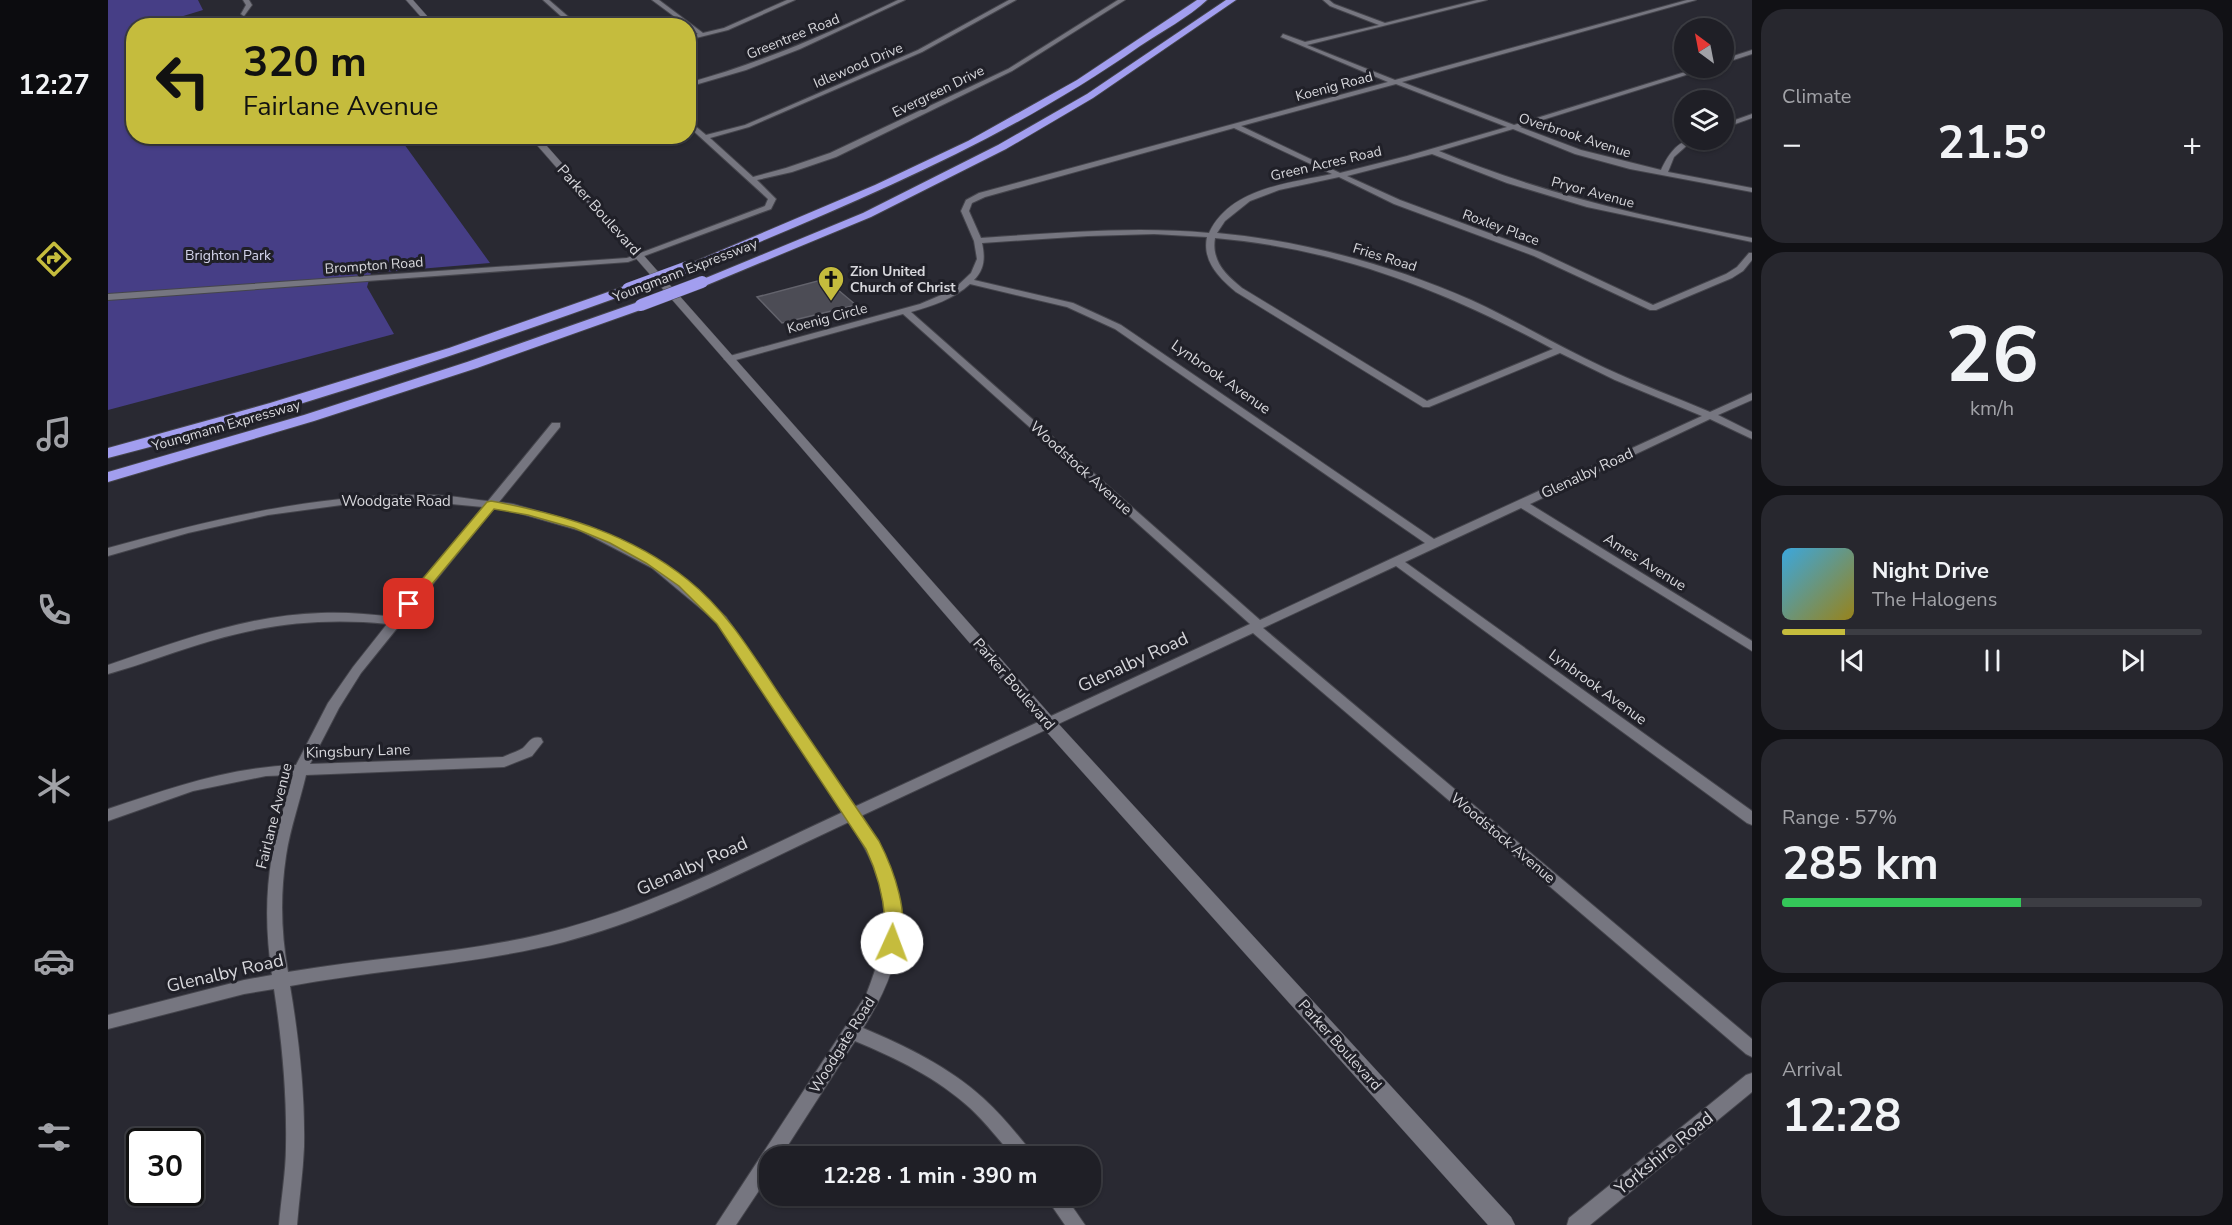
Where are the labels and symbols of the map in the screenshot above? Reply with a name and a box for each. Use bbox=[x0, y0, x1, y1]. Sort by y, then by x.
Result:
street label: Greentree Road bbox=[744, 9, 843, 64]
north arrow bbox=[1674, 18, 1734, 78]
street label: Idlewood Drive bbox=[811, 38, 906, 93]
street label: Evergreen Drive bbox=[889, 61, 987, 122]
street label: Koenig Road bbox=[1293, 67, 1375, 106]
street label: Overbrook Avenue bbox=[1516, 108, 1634, 163]
street label: Green Acres Road bbox=[1269, 141, 1384, 186]
street label: Parker Boulevard bbox=[553, 160, 645, 260]
street label: Pryor Avenue bbox=[1549, 172, 1637, 213]
street label: Roxley Place bbox=[1460, 205, 1542, 250]
street label: Youngmann Expressway bbox=[609, 234, 761, 307]
street label: Fries Road bbox=[1350, 239, 1419, 276]
park label: Brighton Park bbox=[185, 246, 272, 265]
street label: Brompton Road bbox=[324, 253, 424, 278]
place label: Zion United Church of Christ bbox=[850, 262, 956, 297]
church icon: Zion United Church of Christ bbox=[816, 264, 846, 302]
street label: Koenig Circle bbox=[785, 299, 869, 338]
street label: Lynbrook Avenue bbox=[1167, 335, 1275, 419]
street label: Youngmann Expressway bbox=[149, 395, 303, 456]
street label: Woodstock Avenue bbox=[1026, 417, 1136, 519]
street label: Glenalby Road bbox=[1538, 443, 1636, 503]
street label: Woodgate Road bbox=[341, 491, 451, 511]
street label: Ames Avenue bbox=[1600, 529, 1690, 595]
pin bbox=[383, 578, 434, 629]
street label: Glenalby Road bbox=[1074, 626, 1192, 698]
street label: Parker Boulevard bbox=[969, 634, 1059, 734]
street label: Lynbrook Avenue bbox=[1545, 645, 1651, 729]
street label: Kingsbury Lane bbox=[305, 739, 411, 763]
street label: Fairlane Avenue bbox=[251, 761, 297, 871]
street label: Woodstock Avenue bbox=[1446, 788, 1560, 888]
street label: Glenalby Road bbox=[633, 831, 751, 901]
position arrow bbox=[860, 911, 924, 975]
street label: Glenalby Road bbox=[164, 948, 286, 998]
street label: Woodgate Road bbox=[804, 993, 880, 1097]
street label: Parker Boulevard bbox=[1294, 995, 1386, 1095]
street label: Yorkshire Road bbox=[1609, 1106, 1718, 1201]
speed limit sign: 30 bbox=[126, 1128, 204, 1206]

